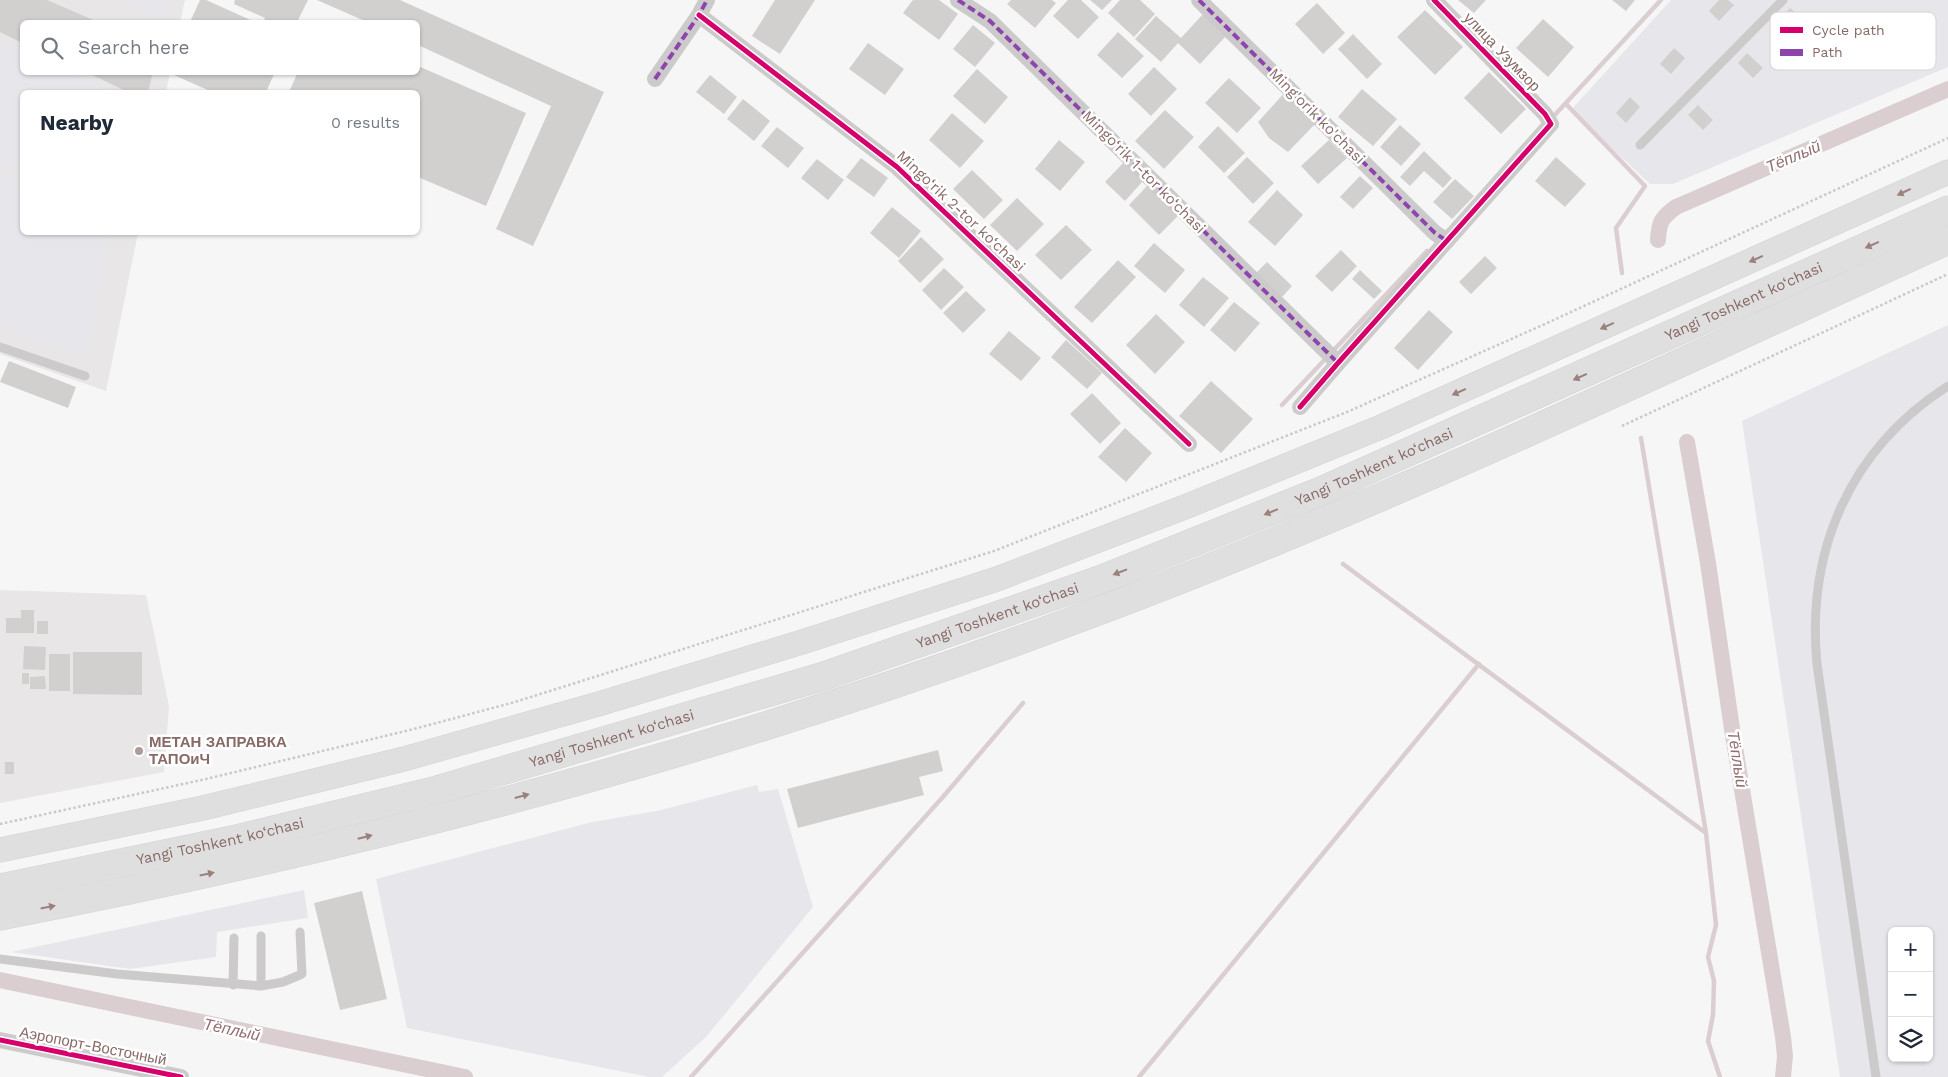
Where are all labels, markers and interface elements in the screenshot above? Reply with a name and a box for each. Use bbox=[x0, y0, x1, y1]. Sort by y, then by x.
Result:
street label: улица Узумзор bbox=[1460, 9, 1544, 95]
legend bbox=[1770, 12, 1936, 70]
search box bbox=[20, 20, 420, 75]
text: Cycle path bbox=[1812, 22, 1885, 38]
icon: search bbox=[38, 34, 66, 62]
text: Search here bbox=[78, 36, 189, 59]
text: Path bbox=[1812, 44, 1843, 60]
street label: Ming'orik ko'chasi bbox=[1265, 64, 1369, 168]
street label: Mingo‘rik 1-tor ko‘chasi bbox=[1079, 107, 1209, 237]
text: Nearby bbox=[40, 110, 113, 135]
text: 0 results bbox=[331, 113, 400, 132]
water label: Тёплый bbox=[1763, 137, 1823, 176]
street label: Mingo‘rik 2-tor ko‘chasi bbox=[893, 147, 1029, 275]
one-way arrow bbox=[1897, 188, 1911, 196]
one-way arrow bbox=[1865, 241, 1879, 249]
one-way arrow bbox=[1749, 256, 1763, 264]
street label: Yangi Toshkent ko‘chasi bbox=[1662, 258, 1825, 345]
one-way arrow bbox=[1600, 322, 1614, 330]
one-way arrow bbox=[1573, 373, 1587, 381]
one-way arrow bbox=[1452, 388, 1466, 396]
street label: Yangi Toshkent ko‘chasi bbox=[1292, 424, 1456, 510]
one-way arrow bbox=[1263, 508, 1278, 516]
one-way arrow bbox=[1112, 568, 1127, 576]
street label: Yangi Toshkent ko‘chasi bbox=[914, 579, 1081, 652]
street label: Yangi Toshkent ko‘chasi bbox=[527, 706, 696, 771]
water label: Тёплый bbox=[1724, 729, 1751, 789]
place label: МЕТАН ЗАПРАВКА ТАПОиЧ bbox=[149, 733, 287, 768]
marker: МЕТАН ЗАПРАВКА ТАПОиЧ bbox=[133, 745, 145, 757]
one-way arrow bbox=[515, 792, 530, 800]
street label: Yangi Toshkent ko‘chasi bbox=[135, 814, 306, 869]
one-way arrow bbox=[358, 833, 373, 841]
one-way arrow bbox=[200, 870, 216, 878]
one-way arrow bbox=[40, 902, 56, 910]
map controls bbox=[1888, 927, 1933, 1062]
button: + bbox=[1888, 927, 1933, 972]
button: − bbox=[1888, 972, 1933, 1017]
water label: Тёплый bbox=[202, 1014, 262, 1045]
button: layers bbox=[1888, 1017, 1933, 1062]
street label: Аэропорт-Восточный bbox=[18, 1023, 168, 1069]

